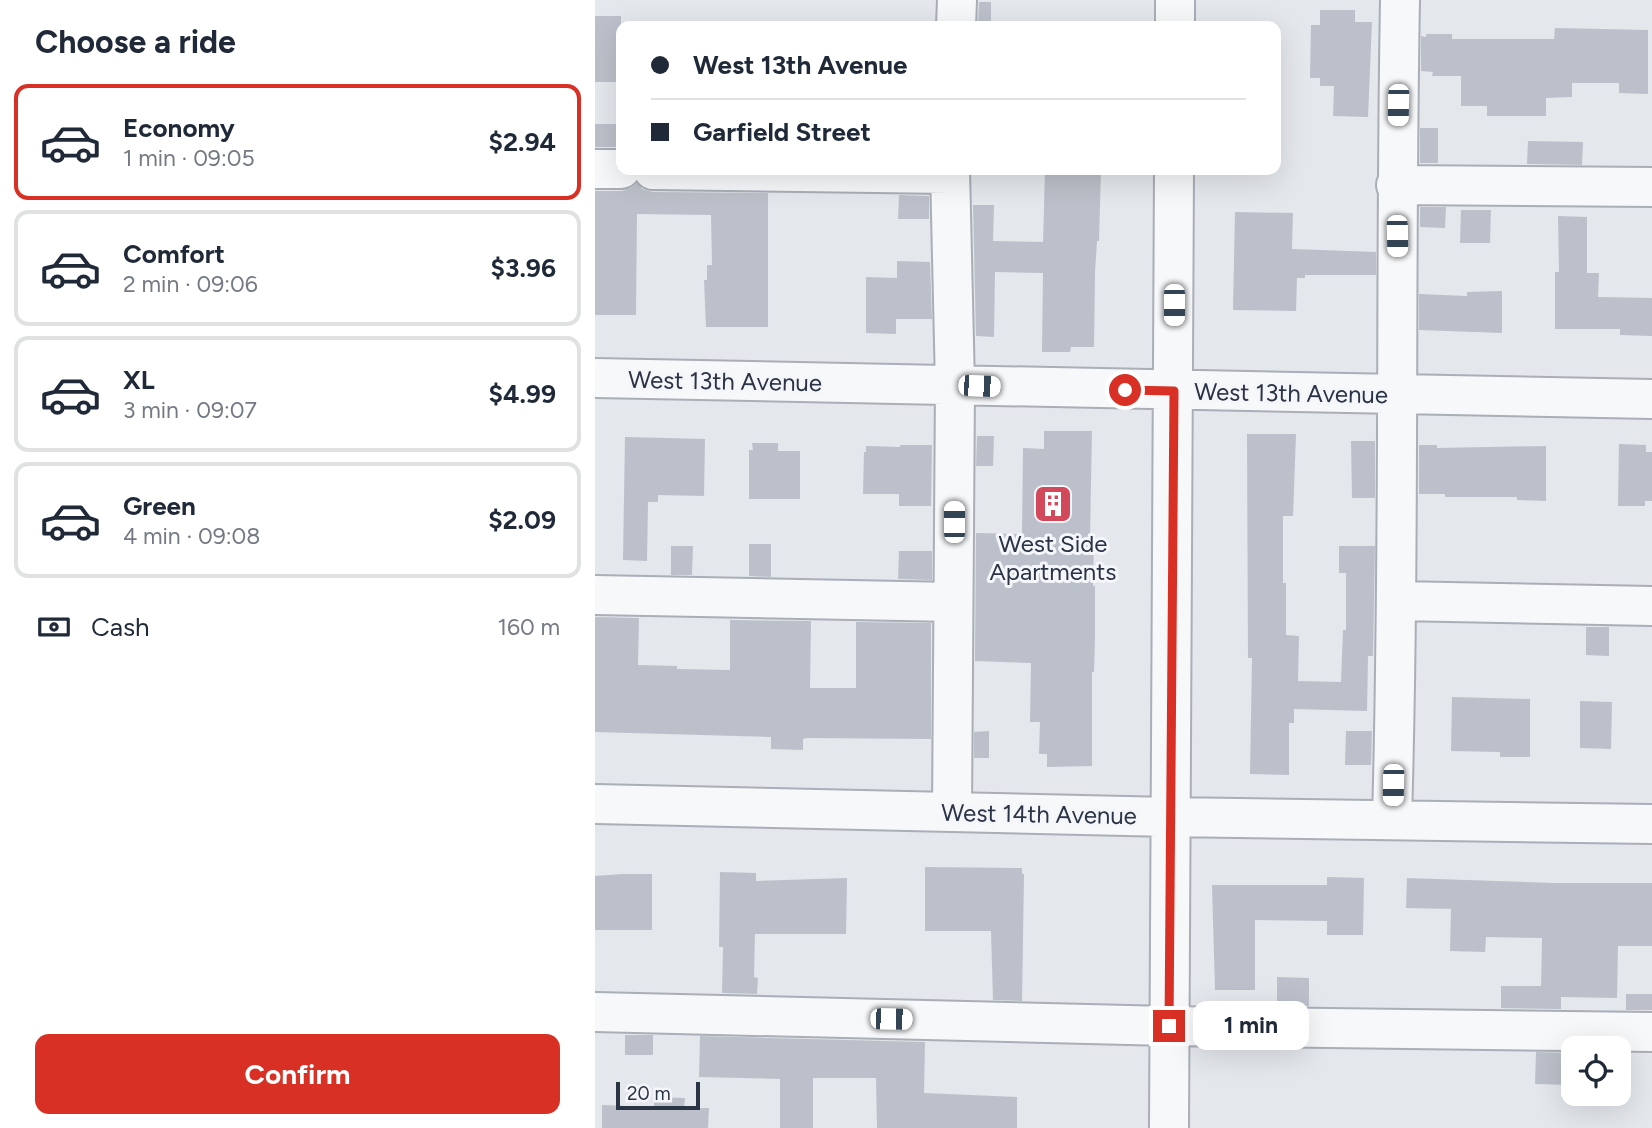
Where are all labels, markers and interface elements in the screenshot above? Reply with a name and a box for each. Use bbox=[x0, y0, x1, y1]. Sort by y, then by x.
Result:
text: Choose a ride bbox=[35, 23, 236, 61]
text: West 13th Avenue bbox=[693, 49, 907, 81]
car bbox=[1388, 84, 1409, 126]
icon: car bbox=[39, 111, 102, 174]
text: Economy bbox=[123, 112, 235, 144]
text: Garfield Street bbox=[693, 116, 871, 148]
text: $2.94 bbox=[489, 126, 556, 158]
text: 1 min · 09:05 bbox=[123, 144, 255, 172]
car bbox=[1387, 215, 1408, 257]
icon: car bbox=[39, 237, 102, 300]
text: Comfort bbox=[123, 238, 225, 270]
text: $3.96 bbox=[491, 252, 556, 284]
text: 2 min · 09:06 bbox=[123, 270, 258, 298]
car bbox=[1164, 284, 1185, 326]
icon: car bbox=[39, 363, 102, 426]
text: XL bbox=[123, 364, 155, 396]
street label: West 13th Avenue bbox=[628, 365, 822, 397]
route start bbox=[1109, 374, 1141, 406]
car bbox=[958, 375, 1001, 397]
street label: West 13th Avenue bbox=[1194, 377, 1388, 409]
text: $4.99 bbox=[489, 378, 556, 410]
text: 3 min · 09:07 bbox=[123, 396, 257, 424]
building icon: West Side Apartments bbox=[1032, 483, 1074, 525]
icon: car bbox=[39, 489, 102, 552]
text: Green bbox=[123, 490, 196, 522]
car bbox=[944, 501, 965, 543]
text: $2.09 bbox=[488, 504, 556, 536]
text: 4 min · 09:08 bbox=[123, 522, 260, 550]
place label: West Side Apartments bbox=[989, 529, 1117, 586]
icon: cash bbox=[35, 608, 73, 646]
text: Cash bbox=[91, 611, 150, 643]
text: 160 m bbox=[497, 613, 560, 641]
car bbox=[1383, 764, 1404, 806]
street label: West 14th Avenue bbox=[941, 798, 1137, 830]
callout: 1 min bbox=[1193, 1002, 1309, 1050]
car bbox=[870, 1008, 913, 1030]
route end bbox=[1153, 1010, 1185, 1042]
text: 1 min bbox=[1224, 1011, 1278, 1039]
button: Confirm bbox=[35, 1034, 560, 1114]
map controls bbox=[1561, 1036, 1631, 1106]
button: locate bbox=[1561, 1036, 1631, 1106]
scale bar bbox=[616, 1079, 700, 1111]
text: 20 m bbox=[627, 1082, 671, 1105]

